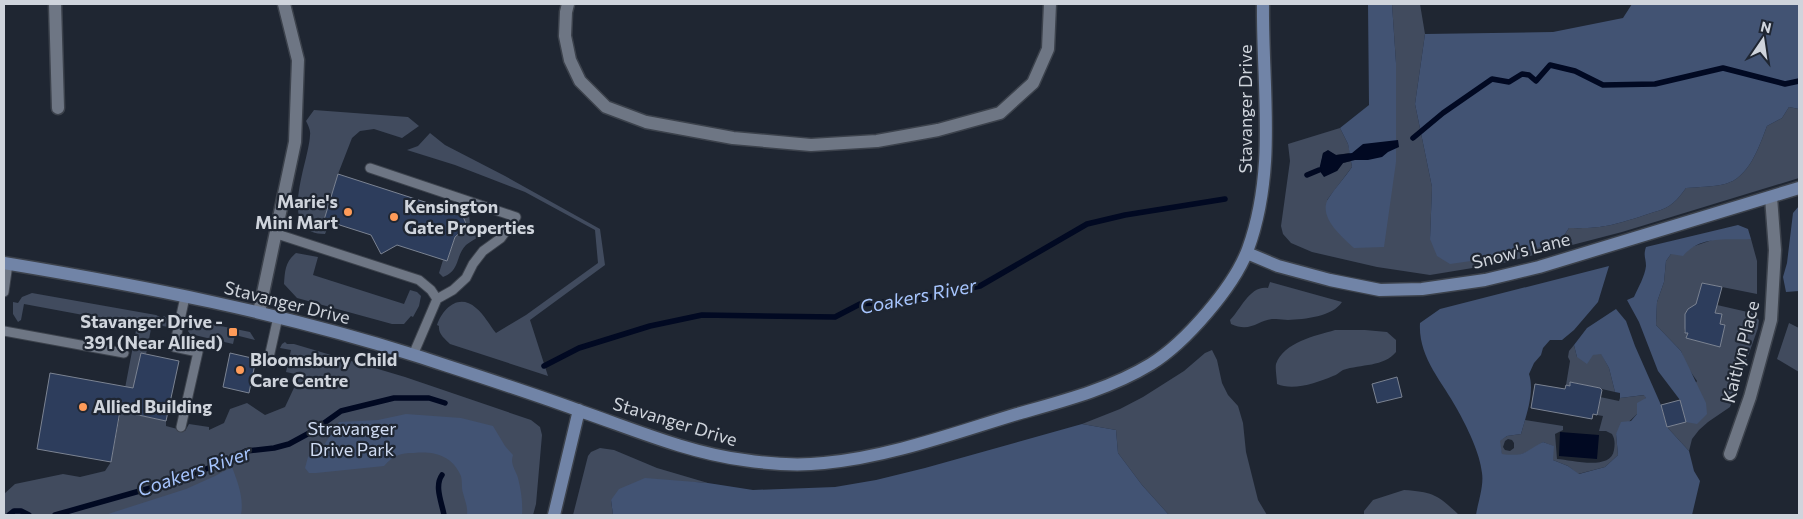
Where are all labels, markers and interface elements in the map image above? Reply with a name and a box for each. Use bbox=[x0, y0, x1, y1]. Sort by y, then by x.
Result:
north arrow bbox=[1738, 15, 1788, 65]
text: N bbox=[1759, 17, 1773, 36]
street label: Stavanger Drive bbox=[1234, 45, 1256, 173]
place label: Marie's Mini Mart bbox=[255, 190, 338, 233]
place label: Kensington Gate Properties bbox=[404, 195, 535, 238]
marker: Marie's Mini Mart bbox=[342, 206, 354, 218]
marker: Kensington Gate Properties bbox=[388, 211, 400, 223]
street label: Snow's Lane bbox=[1469, 227, 1572, 273]
water label: Coakers River bbox=[858, 273, 980, 318]
street label: Stavanger Drive bbox=[222, 276, 352, 328]
street label: Kaitlyn Place bbox=[1717, 298, 1763, 405]
place label: Stavanger Drive - 391 (Near Allied) bbox=[80, 310, 223, 353]
marker: Stavanger Drive - 391 (Near Allied) bbox=[227, 326, 239, 338]
place label: Bloomsbury Child Care Centre bbox=[250, 348, 397, 391]
marker: Bloomsbury Child Care Centre bbox=[234, 364, 246, 376]
street label: Stavanger Drive bbox=[610, 392, 740, 450]
place label: Allied Building bbox=[93, 395, 212, 417]
marker: Allied Building bbox=[77, 401, 89, 413]
park label: Stravanger Drive Park bbox=[307, 417, 397, 460]
water label: Coakers River bbox=[134, 440, 255, 501]

